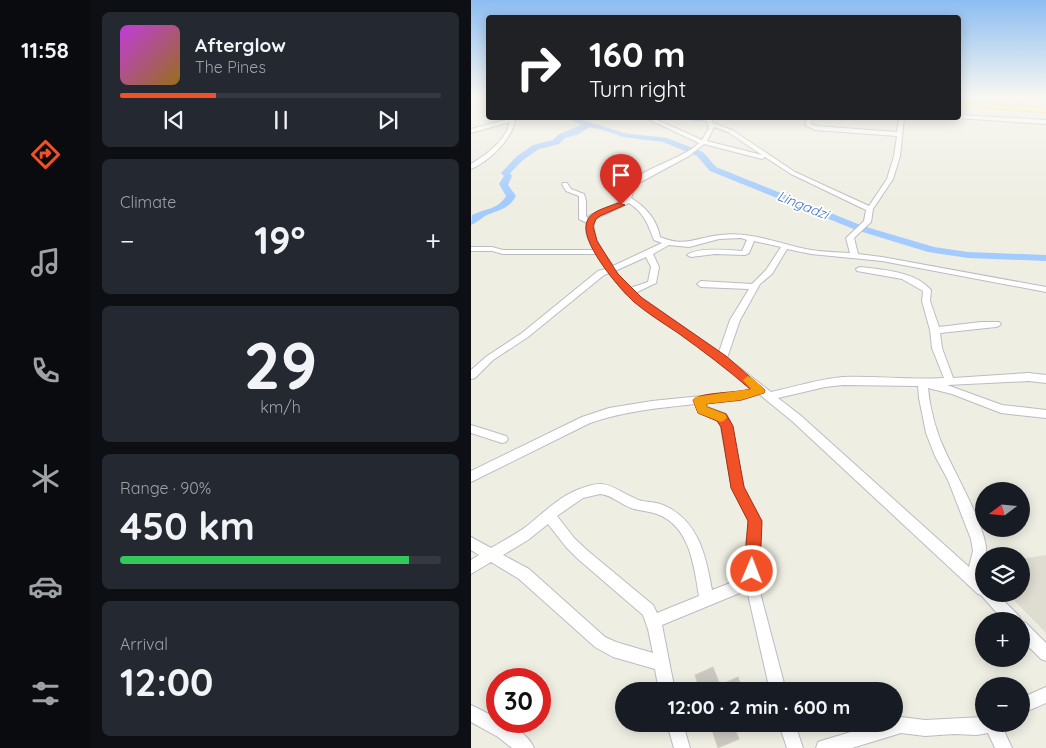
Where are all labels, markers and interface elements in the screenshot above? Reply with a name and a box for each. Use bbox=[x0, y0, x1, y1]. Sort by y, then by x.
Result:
text: 160 m bbox=[589, 32, 686, 76]
text: Afterglow bbox=[195, 33, 286, 57]
icon: right bbox=[506, 35, 571, 100]
text: 11:58 bbox=[21, 36, 69, 64]
text: The Pines bbox=[195, 57, 266, 77]
text: Turn right bbox=[589, 75, 686, 103]
icon: previous bbox=[160, 106, 188, 134]
icon: pause bbox=[267, 106, 295, 134]
icon: next bbox=[374, 106, 402, 134]
icon: directions bbox=[28, 137, 63, 172]
pin bbox=[600, 154, 642, 205]
icon: arrive bbox=[607, 161, 635, 189]
water label: Lingadzi bbox=[775, 187, 833, 224]
text: Climate bbox=[120, 192, 176, 212]
text: 19° bbox=[254, 216, 306, 264]
text: − bbox=[120, 223, 135, 258]
text: + bbox=[425, 223, 441, 258]
icon: music bbox=[28, 245, 63, 280]
text: 29 bbox=[244, 324, 317, 405]
icon: phone bbox=[28, 353, 63, 388]
text: km/h bbox=[260, 397, 301, 417]
icon: climate bbox=[28, 461, 63, 496]
text: Range · 90% bbox=[120, 478, 211, 498]
north arrow bbox=[975, 482, 1030, 538]
map controls bbox=[975, 482, 1030, 732]
text: 450 km bbox=[120, 502, 255, 550]
position arrow bbox=[725, 544, 777, 596]
button: layers bbox=[975, 547, 1030, 602]
icon: car bbox=[28, 569, 63, 604]
button: + bbox=[975, 612, 1030, 667]
text: Arrival bbox=[120, 634, 168, 654]
text: 12:00 bbox=[120, 658, 213, 706]
speed limit sign: 30 bbox=[486, 668, 551, 733]
icon: filters bbox=[28, 676, 63, 711]
button: − bbox=[975, 677, 1030, 732]
text: 12:00 · 2 min · 600 m bbox=[668, 695, 850, 719]

